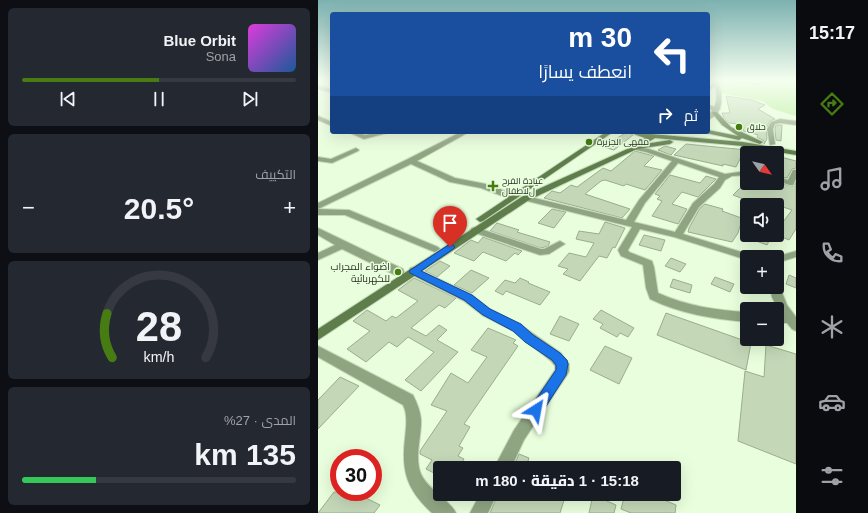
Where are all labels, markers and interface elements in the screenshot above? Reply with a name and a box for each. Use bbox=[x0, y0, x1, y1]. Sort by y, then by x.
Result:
text: 30 m bbox=[568, 22, 632, 53]
text: 15:17 bbox=[809, 23, 855, 43]
icon: left bbox=[646, 28, 698, 80]
text: Blue Orbit bbox=[163, 32, 236, 49]
text: Sona bbox=[206, 49, 236, 64]
text: انعطف يسارًا bbox=[538, 62, 632, 82]
icon: previous bbox=[57, 88, 79, 110]
icon: pause bbox=[148, 88, 170, 110]
icon: next bbox=[239, 88, 261, 110]
icon: directions bbox=[818, 90, 846, 118]
icon: right bbox=[654, 104, 676, 126]
text: ثم bbox=[684, 107, 698, 124]
marker: حلاق bbox=[734, 122, 744, 132]
place label: حلاق bbox=[747, 122, 766, 133]
marker: مقهى الجزيرة bbox=[584, 137, 594, 147]
place label: مقهى الجزيرة bbox=[597, 137, 649, 147]
north arrow bbox=[740, 146, 784, 190]
map controls bbox=[740, 146, 784, 346]
icon: music bbox=[818, 165, 846, 193]
text: التكييف bbox=[255, 167, 296, 182]
place label: عيادة الفرح لﻻطفال bbox=[502, 176, 543, 197]
marker: عيادة الفرح لﻻطفال bbox=[487, 180, 499, 192]
text: 20.5° bbox=[124, 192, 194, 225]
text: − bbox=[22, 195, 35, 220]
text: + bbox=[283, 195, 296, 220]
button: sound bbox=[740, 198, 784, 242]
pin bbox=[433, 206, 467, 247]
icon: arrive bbox=[439, 212, 461, 234]
icon: phone bbox=[818, 239, 846, 267]
button: + bbox=[740, 250, 784, 294]
place label: اضواء المجراب للكهربائية bbox=[331, 261, 390, 285]
marker: اضواء المجراب للكهربائية bbox=[393, 267, 403, 277]
text: 28 bbox=[136, 302, 182, 349]
button: − bbox=[740, 302, 784, 346]
icon: climate bbox=[818, 313, 846, 341]
text: km/h bbox=[144, 348, 175, 364]
icon: car bbox=[818, 388, 846, 416]
position arrow bbox=[515, 389, 557, 431]
text: المدى · 27% bbox=[224, 413, 296, 428]
text: 135 km bbox=[194, 438, 296, 471]
speed limit sign: 30 bbox=[330, 449, 382, 501]
icon: filters bbox=[818, 462, 846, 490]
text: 15:18 · 1 دقيقة · 180 m bbox=[475, 472, 639, 489]

